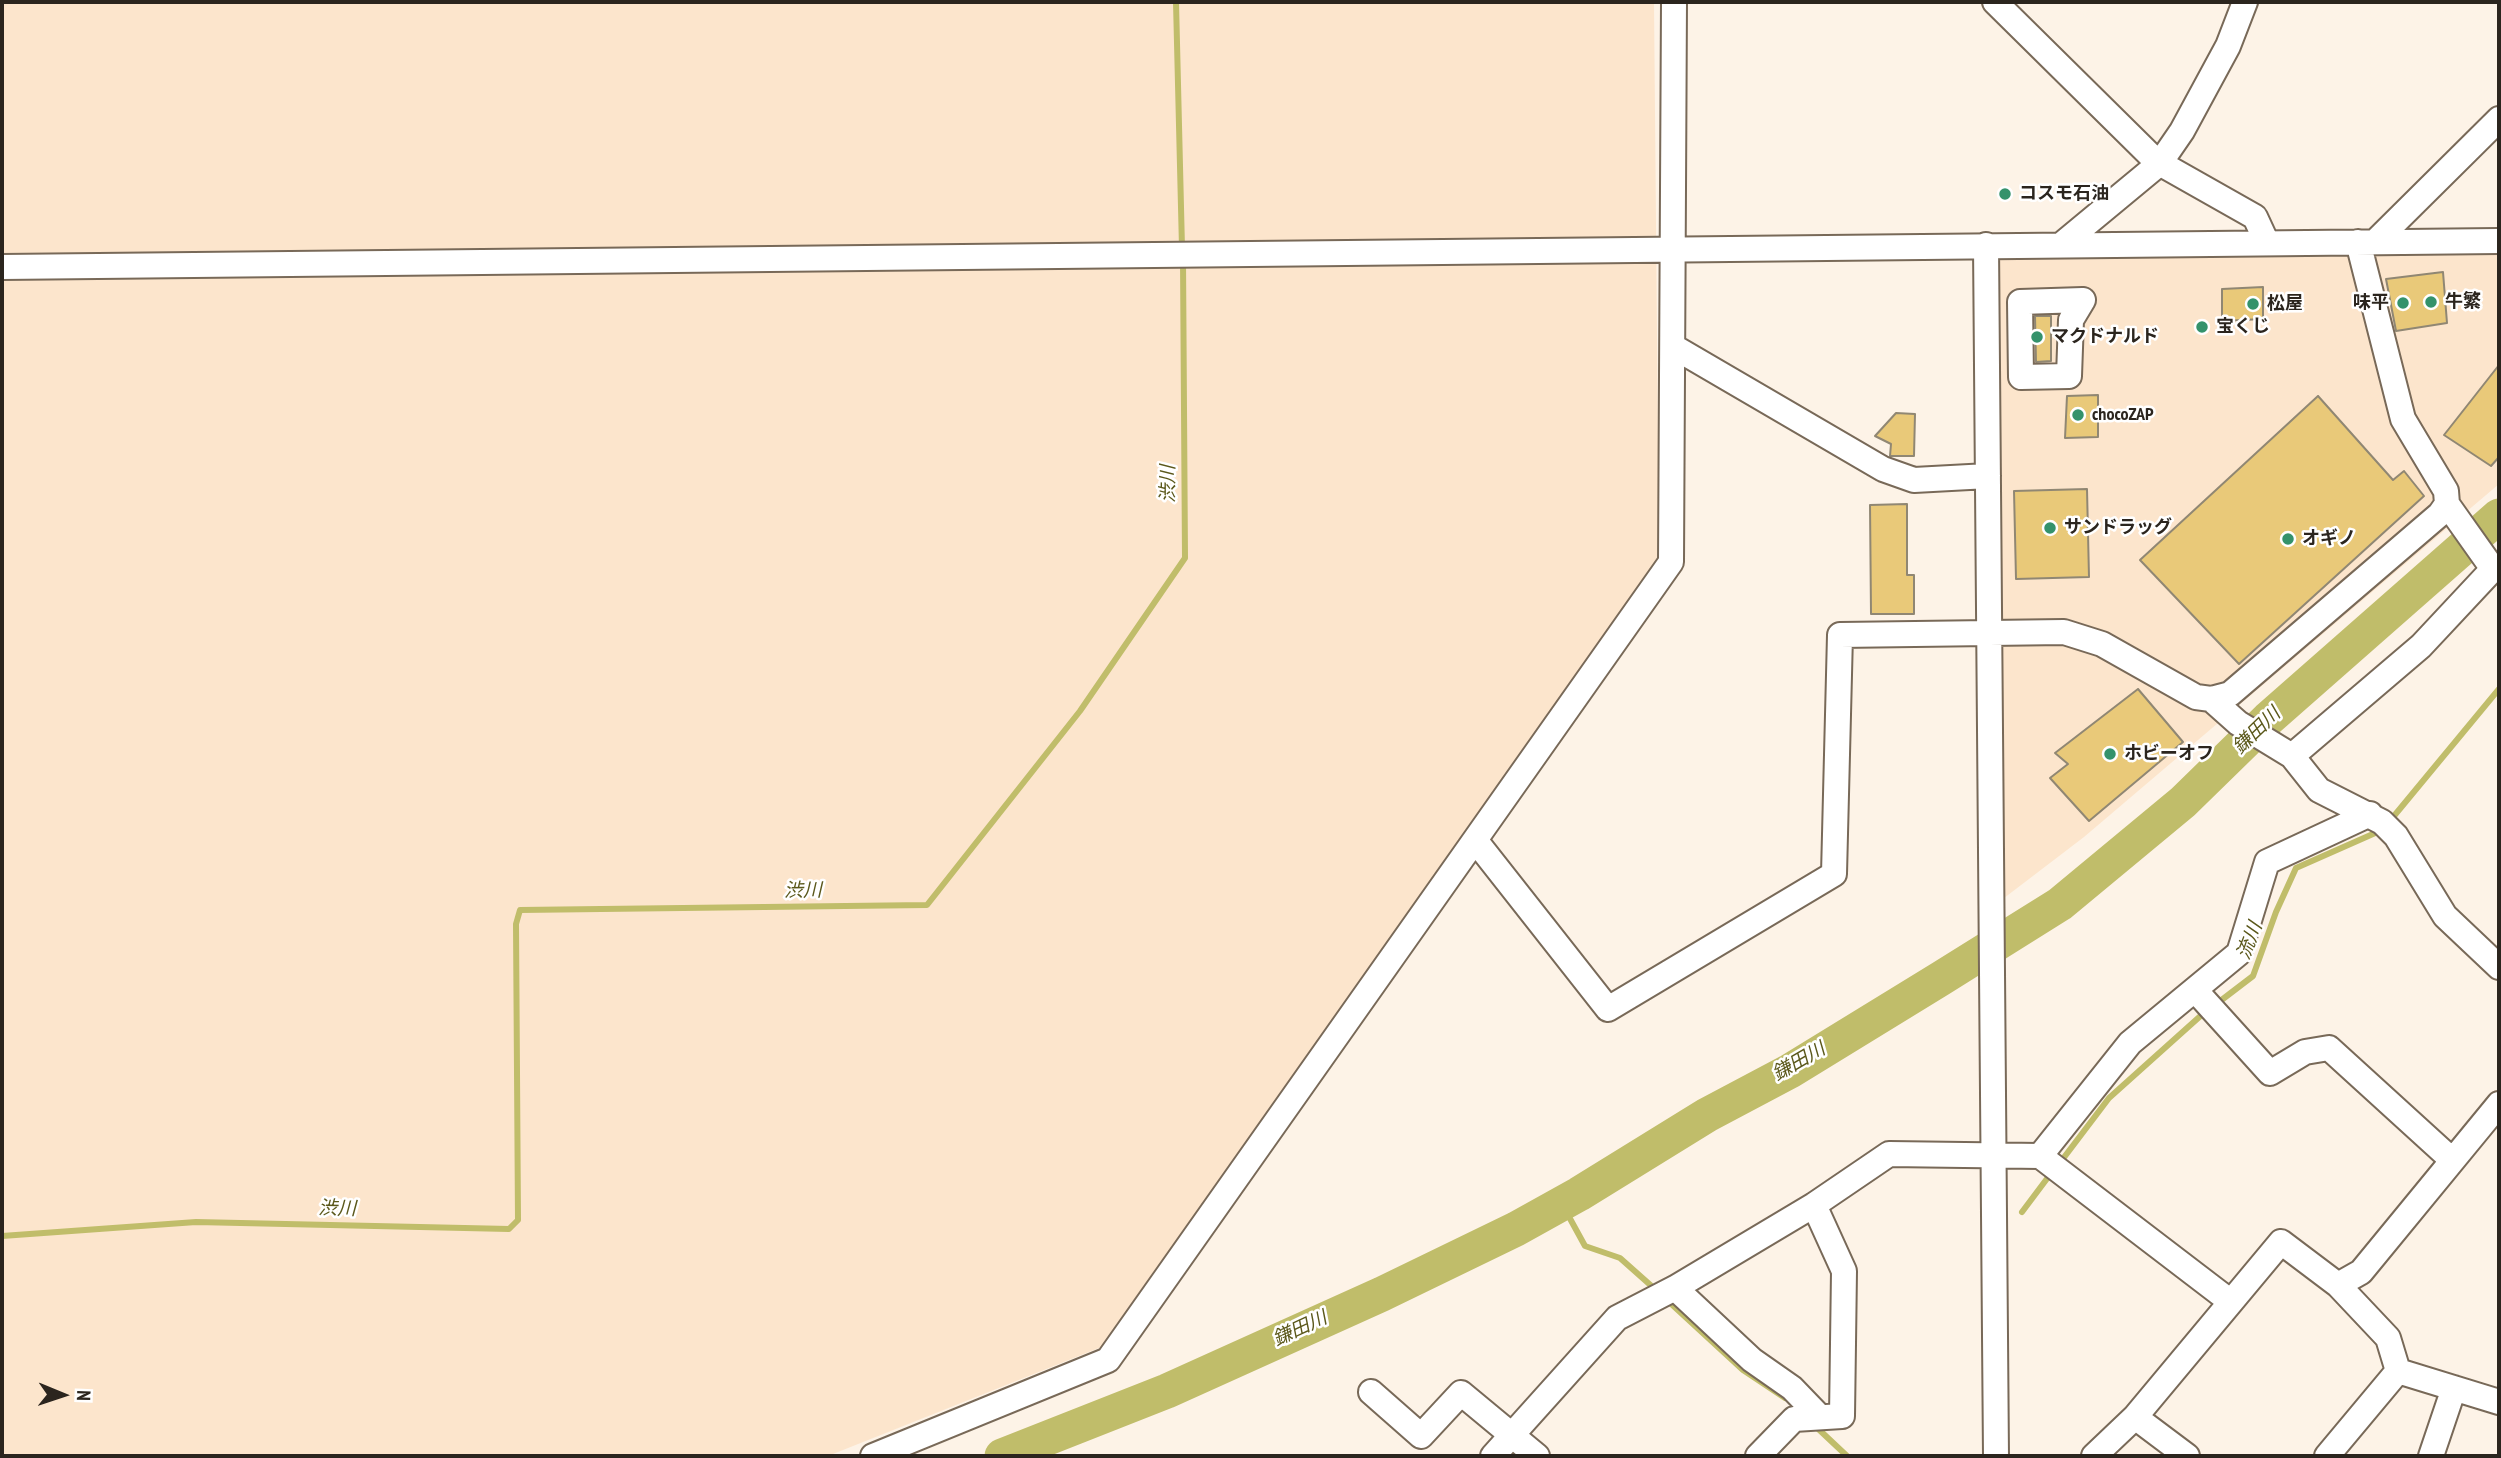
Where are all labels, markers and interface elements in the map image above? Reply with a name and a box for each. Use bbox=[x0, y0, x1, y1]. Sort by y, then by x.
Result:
place label: コスモ石油 bbox=[2019, 183, 2109, 205]
marker: コスモ石油 bbox=[1997, 186, 2013, 202]
place label: 牛繁 bbox=[2445, 291, 2481, 313]
place label: 味平 bbox=[2353, 292, 2389, 314]
place label: 松屋 bbox=[2267, 293, 2303, 315]
marker: 牛繁 bbox=[2423, 294, 2439, 310]
marker: 味平 bbox=[2395, 295, 2411, 311]
marker: 松屋 bbox=[2245, 296, 2261, 312]
place label: 宝くじ bbox=[2216, 316, 2270, 338]
marker: 宝くじ bbox=[2194, 319, 2210, 335]
place label: マクドナルド bbox=[2051, 326, 2159, 348]
marker: マクドナルド bbox=[2029, 329, 2045, 345]
place label: chocoZAP bbox=[2092, 404, 2154, 426]
marker: chocoZAP bbox=[2070, 407, 2086, 423]
water label: 渋川 bbox=[1158, 465, 1180, 503]
place label: サンドラッグ bbox=[2064, 517, 2172, 539]
marker: サンドラッグ bbox=[2042, 520, 2058, 536]
place label: オギノ bbox=[2302, 528, 2356, 550]
marker: オギノ bbox=[2280, 531, 2296, 547]
water label: 鎌田川 bbox=[2229, 703, 2285, 759]
place label: ホビーオフ bbox=[2124, 743, 2214, 765]
marker: ホビーオフ bbox=[2102, 746, 2118, 762]
water label: 渋川 bbox=[784, 879, 822, 903]
water label: 流川 bbox=[2233, 919, 2267, 963]
water label: 鎌田川 bbox=[1769, 1038, 1829, 1086]
water label: 渋川 bbox=[318, 1197, 356, 1221]
water label: 鎌田川 bbox=[1269, 1307, 1331, 1351]
north arrow bbox=[28, 1360, 98, 1430]
text: N bbox=[72, 1390, 96, 1401]

